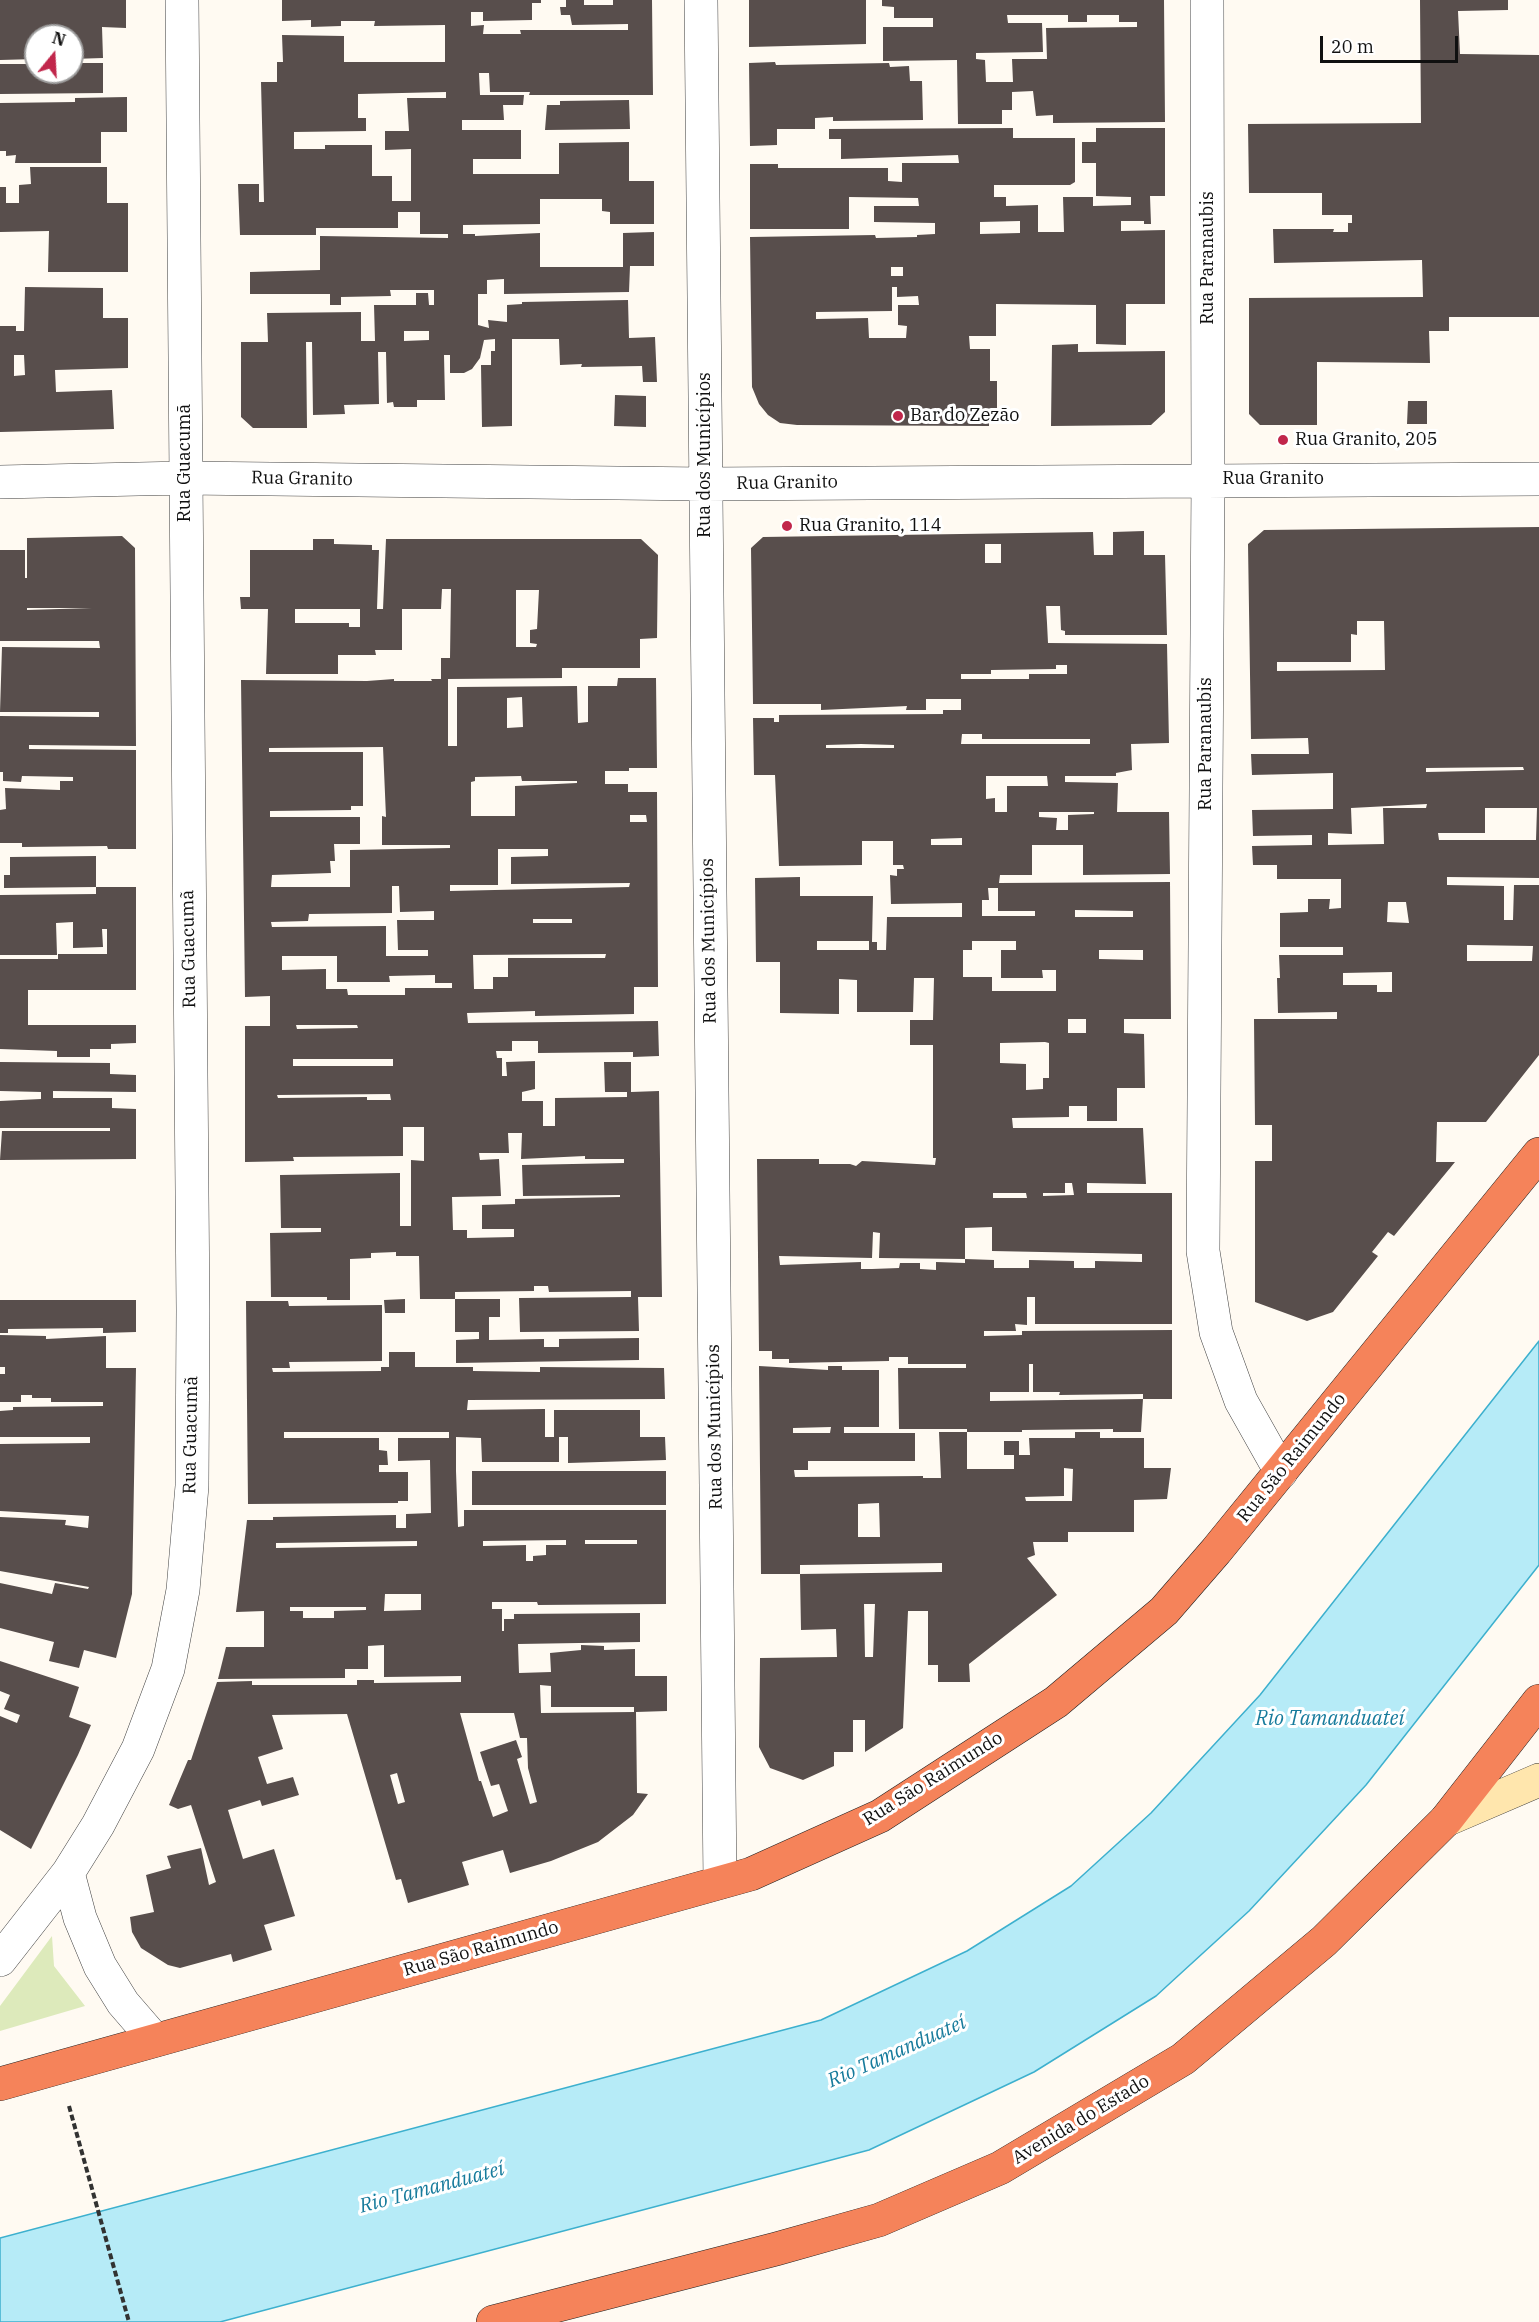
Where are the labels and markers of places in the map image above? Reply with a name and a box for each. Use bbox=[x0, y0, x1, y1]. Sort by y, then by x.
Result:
place label: Bar do Zezão bbox=[910, 405, 1019, 427]
marker: Bar do Zezão bbox=[891, 409, 905, 423]
place label: Rua Granito, 205 bbox=[1295, 429, 1437, 451]
marker: Rua Granito, 205 bbox=[1276, 433, 1290, 447]
place label: Rua Granito, 114 bbox=[799, 515, 941, 537]
marker: Rua Granito, 114 bbox=[780, 519, 794, 533]

